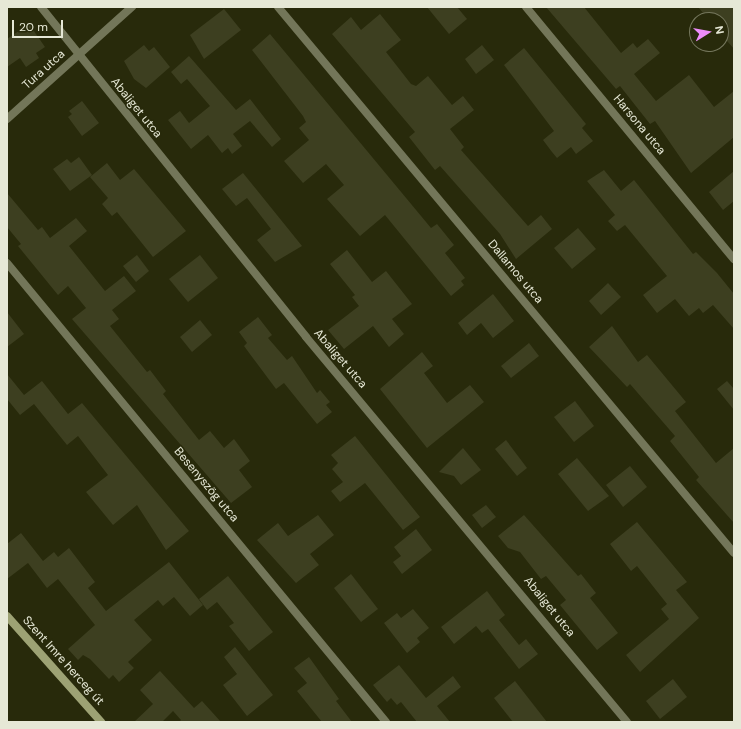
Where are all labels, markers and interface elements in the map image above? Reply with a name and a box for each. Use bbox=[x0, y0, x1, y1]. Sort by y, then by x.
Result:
scale bar bbox=[14, 12, 65, 38]
north arrow bbox=[689, 12, 729, 52]
text: 20 m bbox=[19, 19, 48, 35]
text: N bbox=[712, 25, 727, 35]
street label: Tura utca bbox=[20, 47, 68, 93]
street label: Abaliget utca bbox=[107, 75, 165, 141]
street label: Harsona utca bbox=[610, 92, 668, 158]
street label: Dallamos utca bbox=[484, 237, 546, 307]
street label: Abaliget utca bbox=[311, 327, 369, 391]
street label: Besenyszög utca bbox=[171, 445, 241, 525]
street label: Abaliget utca bbox=[520, 574, 578, 640]
street label: Szent Imre herceg út bbox=[19, 614, 107, 708]

